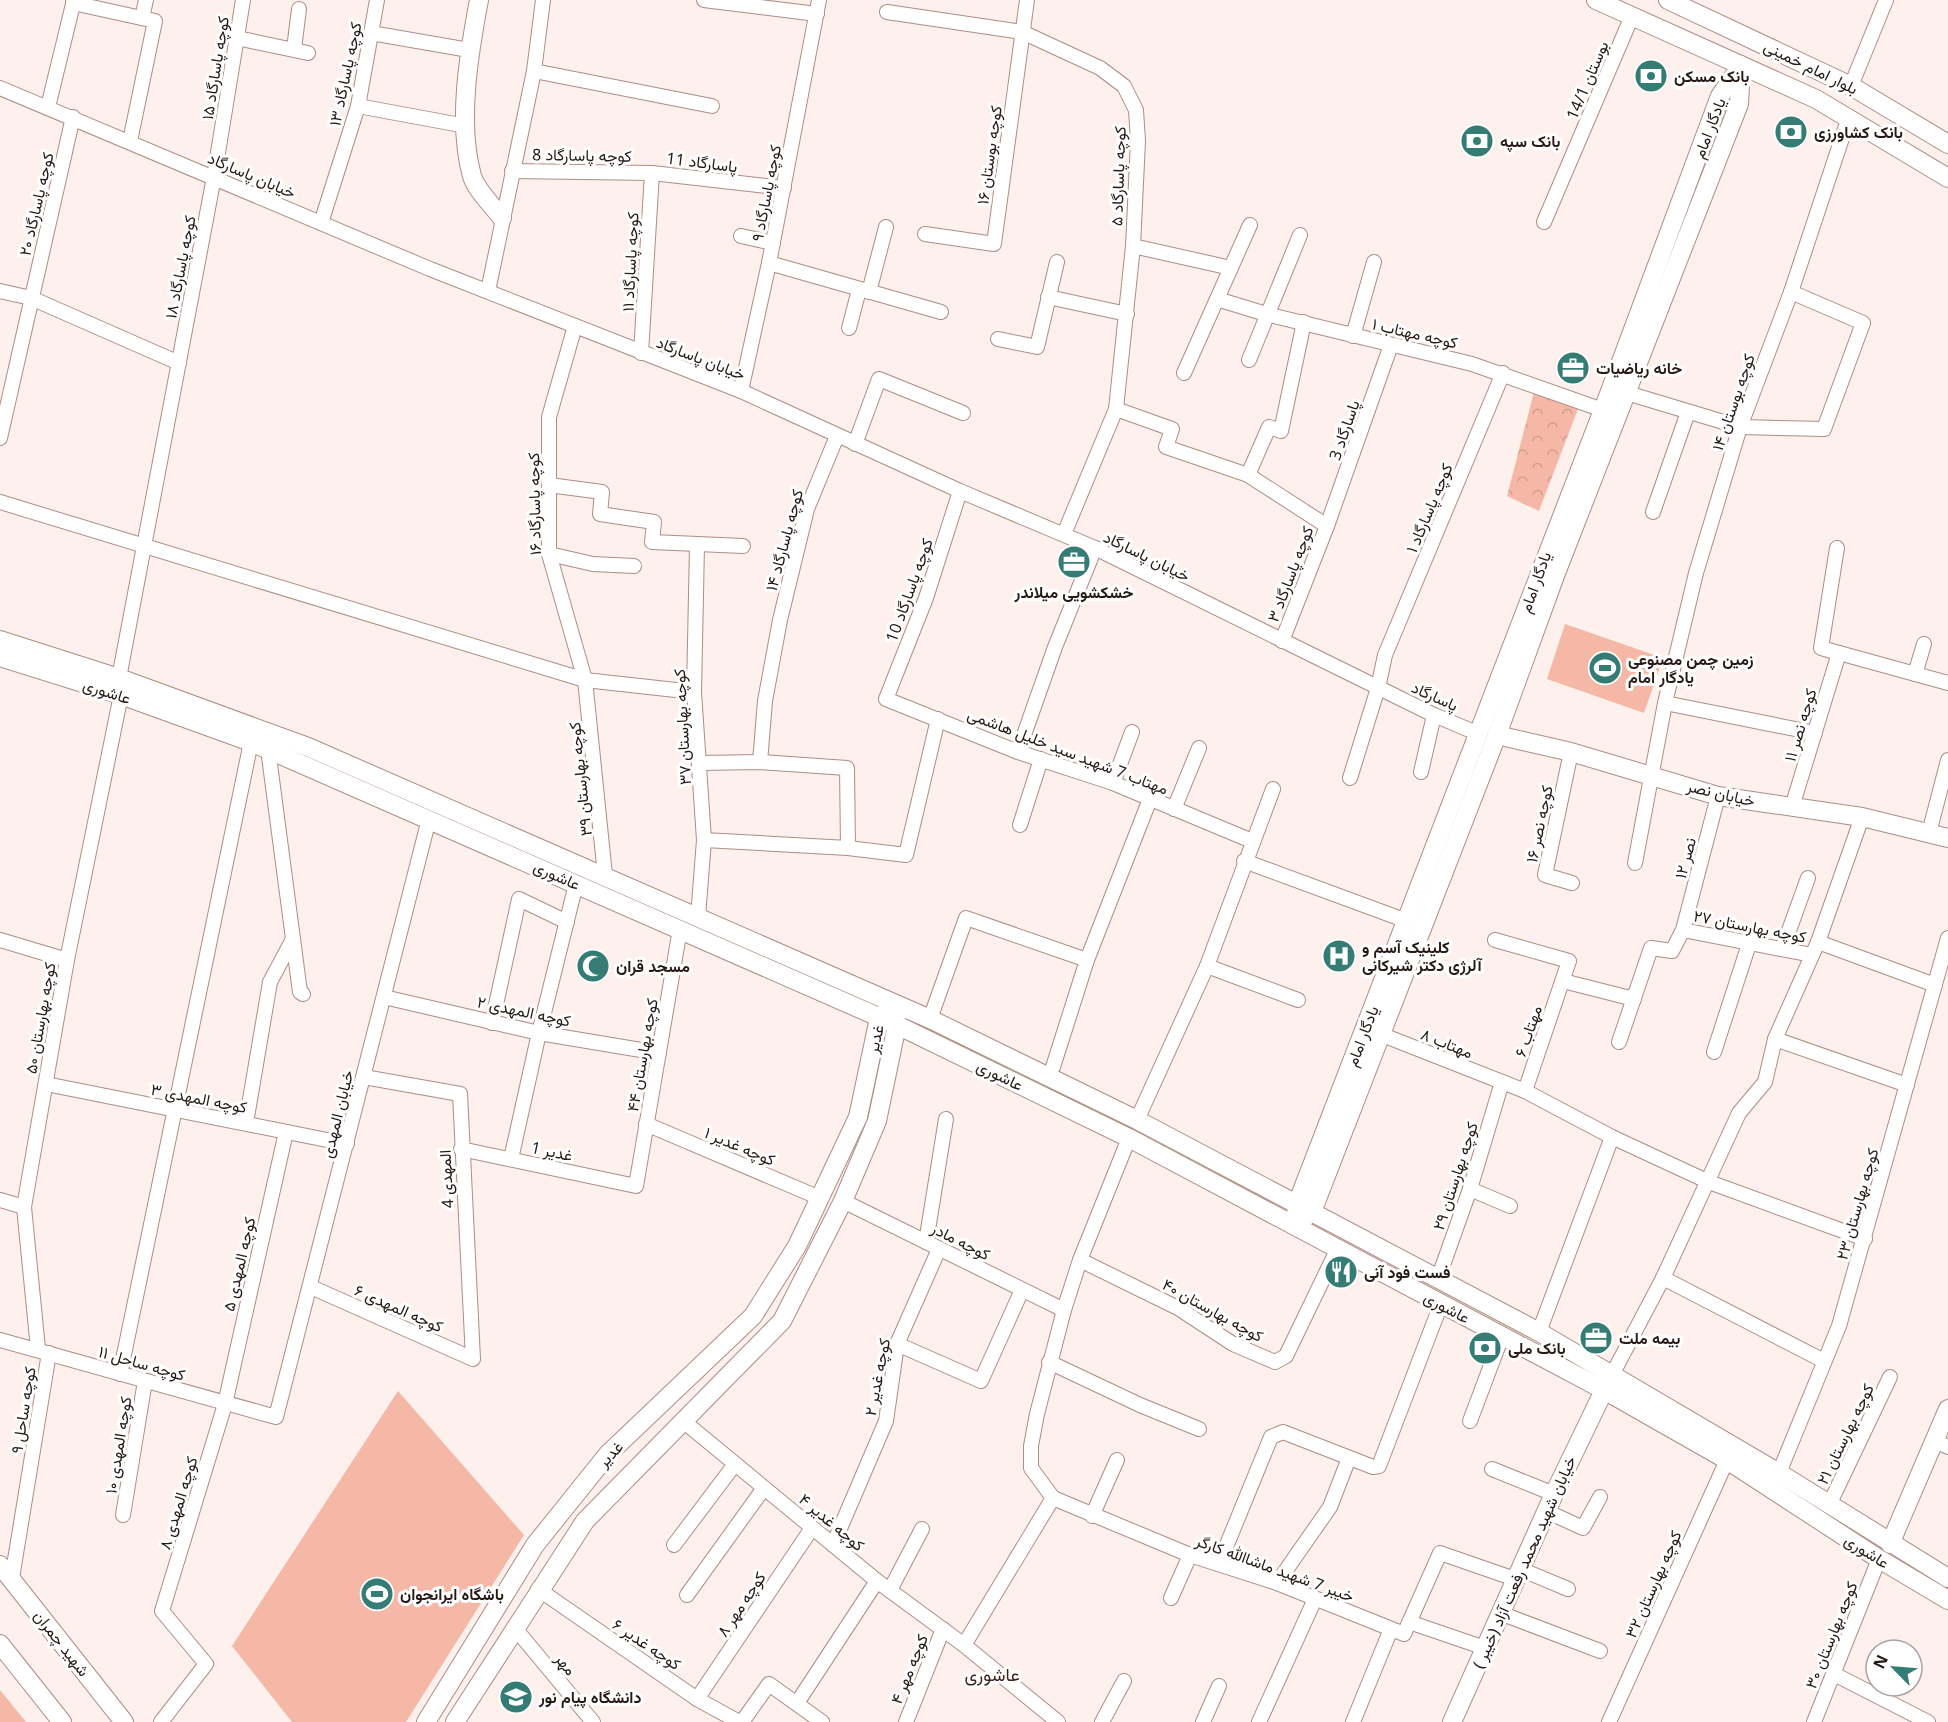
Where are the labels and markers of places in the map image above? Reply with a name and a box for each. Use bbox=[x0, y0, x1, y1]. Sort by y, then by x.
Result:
bank icon: بانک مسکن bbox=[1633, 58, 1669, 94]
place label: بانک مسکن bbox=[1674, 65, 1750, 87]
bank icon: بانک کشاورزی bbox=[1773, 114, 1809, 150]
place label: بانک کشاورزی bbox=[1814, 121, 1903, 143]
bank icon: بانک سپه bbox=[1459, 123, 1495, 159]
place label: بانک سپه bbox=[1500, 130, 1561, 153]
office icon: خانه ریاضیات bbox=[1555, 350, 1591, 386]
place label: خانه ریاضیات bbox=[1596, 357, 1682, 379]
office icon: خشکشویی میلاندر bbox=[1056, 544, 1092, 580]
place label: خشکشویی میلاندر bbox=[1014, 581, 1134, 603]
place label: زمین چمن مصنوعی یادگار امام bbox=[1628, 648, 1754, 688]
sports icon: زمین چمن مصنوعی یادگار امام bbox=[1587, 650, 1623, 686]
place label: کلینیک آسم و آلرژی دکتر شیرکانی bbox=[1362, 936, 1484, 976]
hospital icon: کلینیک آسم و آلرژی دکتر شیرکانی bbox=[1321, 938, 1357, 974]
mosque icon: مسجد قران bbox=[575, 948, 611, 984]
place label: مسجد قران bbox=[616, 955, 690, 977]
restaurant icon: فست فود آنی bbox=[1323, 1254, 1359, 1290]
place label: فست فود آنی bbox=[1364, 1261, 1450, 1283]
office icon: بیمه ملت bbox=[1578, 1320, 1614, 1356]
place label: بیمه ملت bbox=[1619, 1327, 1680, 1349]
bank icon: بانک ملی bbox=[1467, 1330, 1503, 1366]
place label: بانک ملی bbox=[1508, 1337, 1566, 1359]
sports icon: باشگاه ایرانجوان bbox=[359, 1576, 395, 1612]
place label: باشگاه ایرانجوان bbox=[400, 1583, 504, 1605]
school or university icon: دانشگاه پیام نور bbox=[498, 1679, 534, 1715]
place label: دانشگاه پیام نور bbox=[538, 1686, 641, 1709]

